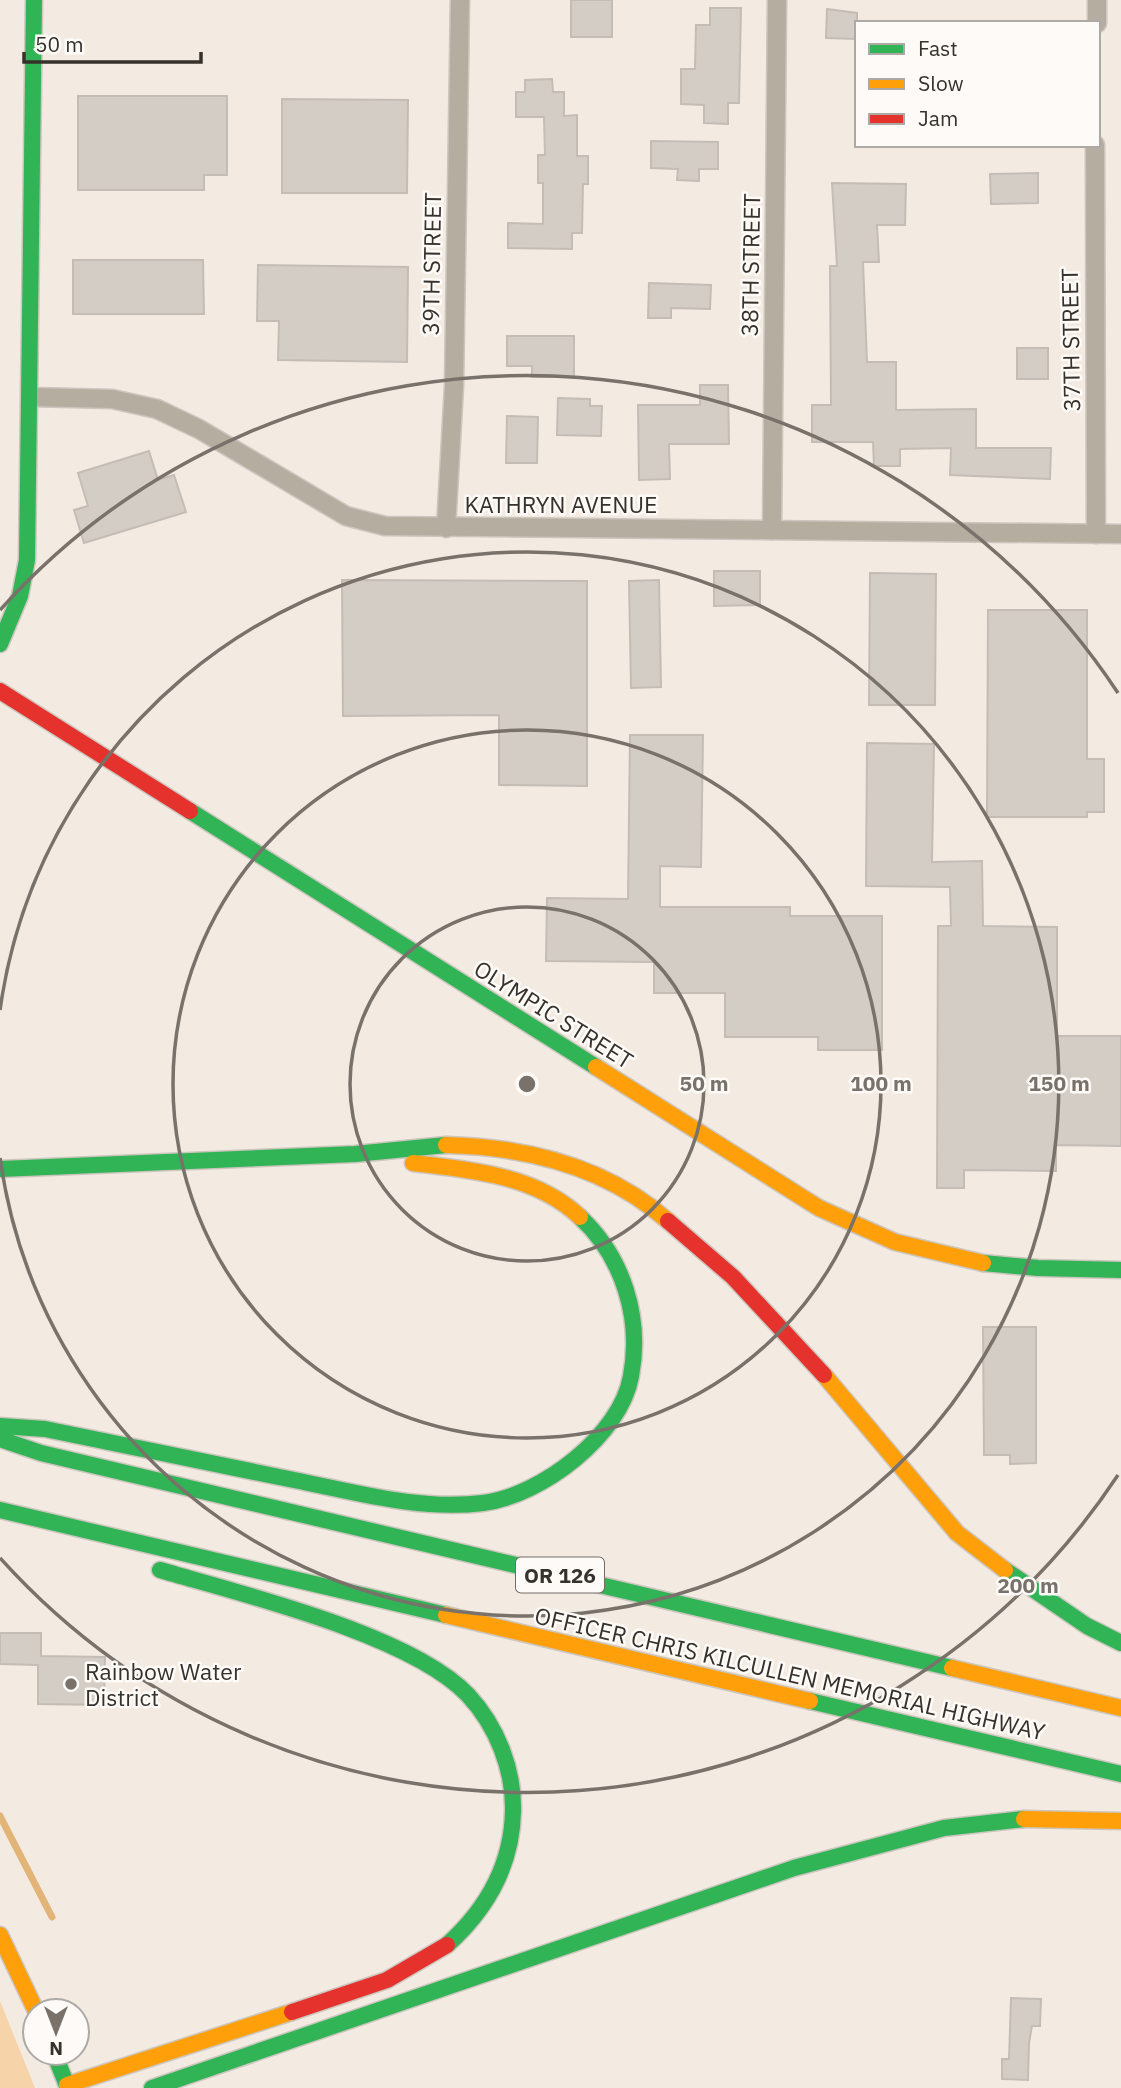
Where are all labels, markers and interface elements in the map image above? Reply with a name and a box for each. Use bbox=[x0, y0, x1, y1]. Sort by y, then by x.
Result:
scale bar bbox=[24, 21, 201, 65]
legend bbox=[855, 21, 1100, 147]
text: 50 m bbox=[35, 30, 84, 58]
text: Fast bbox=[918, 34, 958, 62]
text: Slow bbox=[918, 69, 964, 97]
text: Jam bbox=[918, 104, 958, 132]
street label: 39TH STREET bbox=[415, 192, 447, 336]
street label: 38TH STREET bbox=[734, 193, 766, 337]
street label: 37TH STREET bbox=[1054, 268, 1086, 412]
street label: KATHRYN AVENUE bbox=[465, 489, 657, 519]
street label: OLYMPIC STREET bbox=[469, 953, 639, 1075]
text: 50 m bbox=[680, 1069, 728, 1097]
text: 100 m bbox=[850, 1069, 912, 1097]
text: 150 m bbox=[1028, 1069, 1090, 1097]
centre of rings bbox=[515, 1072, 539, 1096]
road number: OR 126 bbox=[516, 1558, 604, 1592]
text: 200 m bbox=[997, 1571, 1059, 1599]
street label: OFFICER CHRIS KILCULLEN MEMORIAL HIGHWAY bbox=[532, 1600, 1048, 1746]
place label: Rainbow Water District bbox=[85, 1656, 242, 1712]
marker: Rainbow Water District bbox=[63, 1676, 79, 1692]
north arrow bbox=[21, 1997, 91, 2067]
text: N bbox=[49, 2037, 63, 2061]

